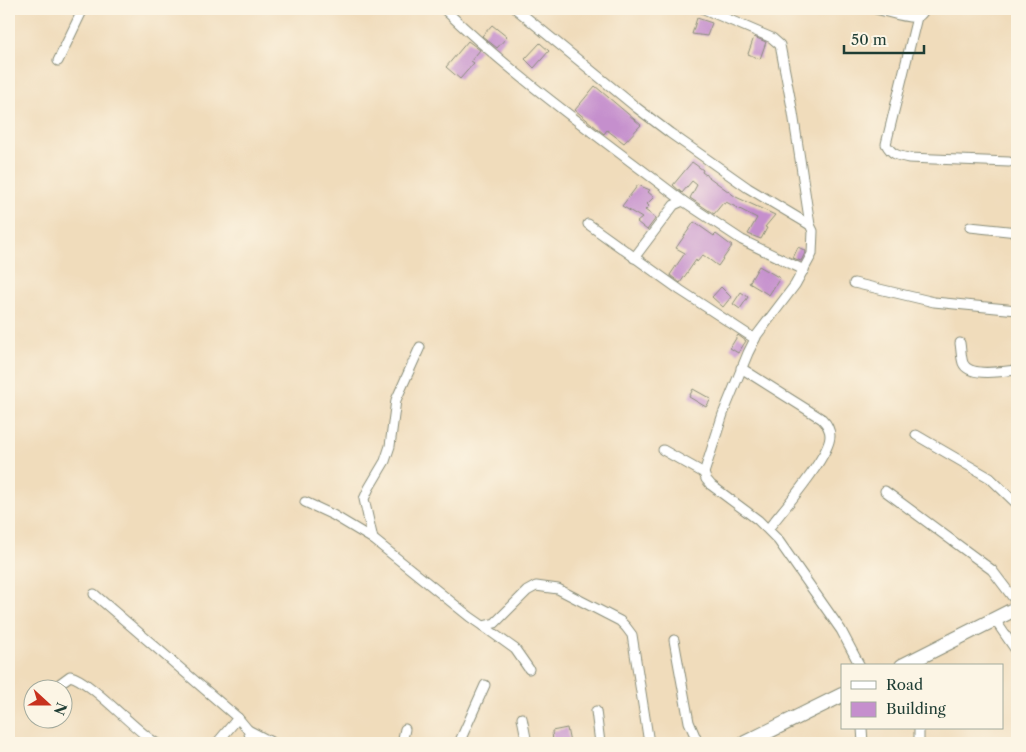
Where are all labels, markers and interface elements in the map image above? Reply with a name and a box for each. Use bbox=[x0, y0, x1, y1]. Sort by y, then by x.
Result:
scale bar bbox=[844, 22, 924, 54]
text: 50 m bbox=[851, 30, 887, 49]
legend bbox=[841, 664, 1004, 730]
text: Road bbox=[886, 675, 923, 694]
north arrow bbox=[22, 680, 72, 730]
text: Building bbox=[886, 699, 946, 718]
text: N bbox=[50, 700, 71, 718]

